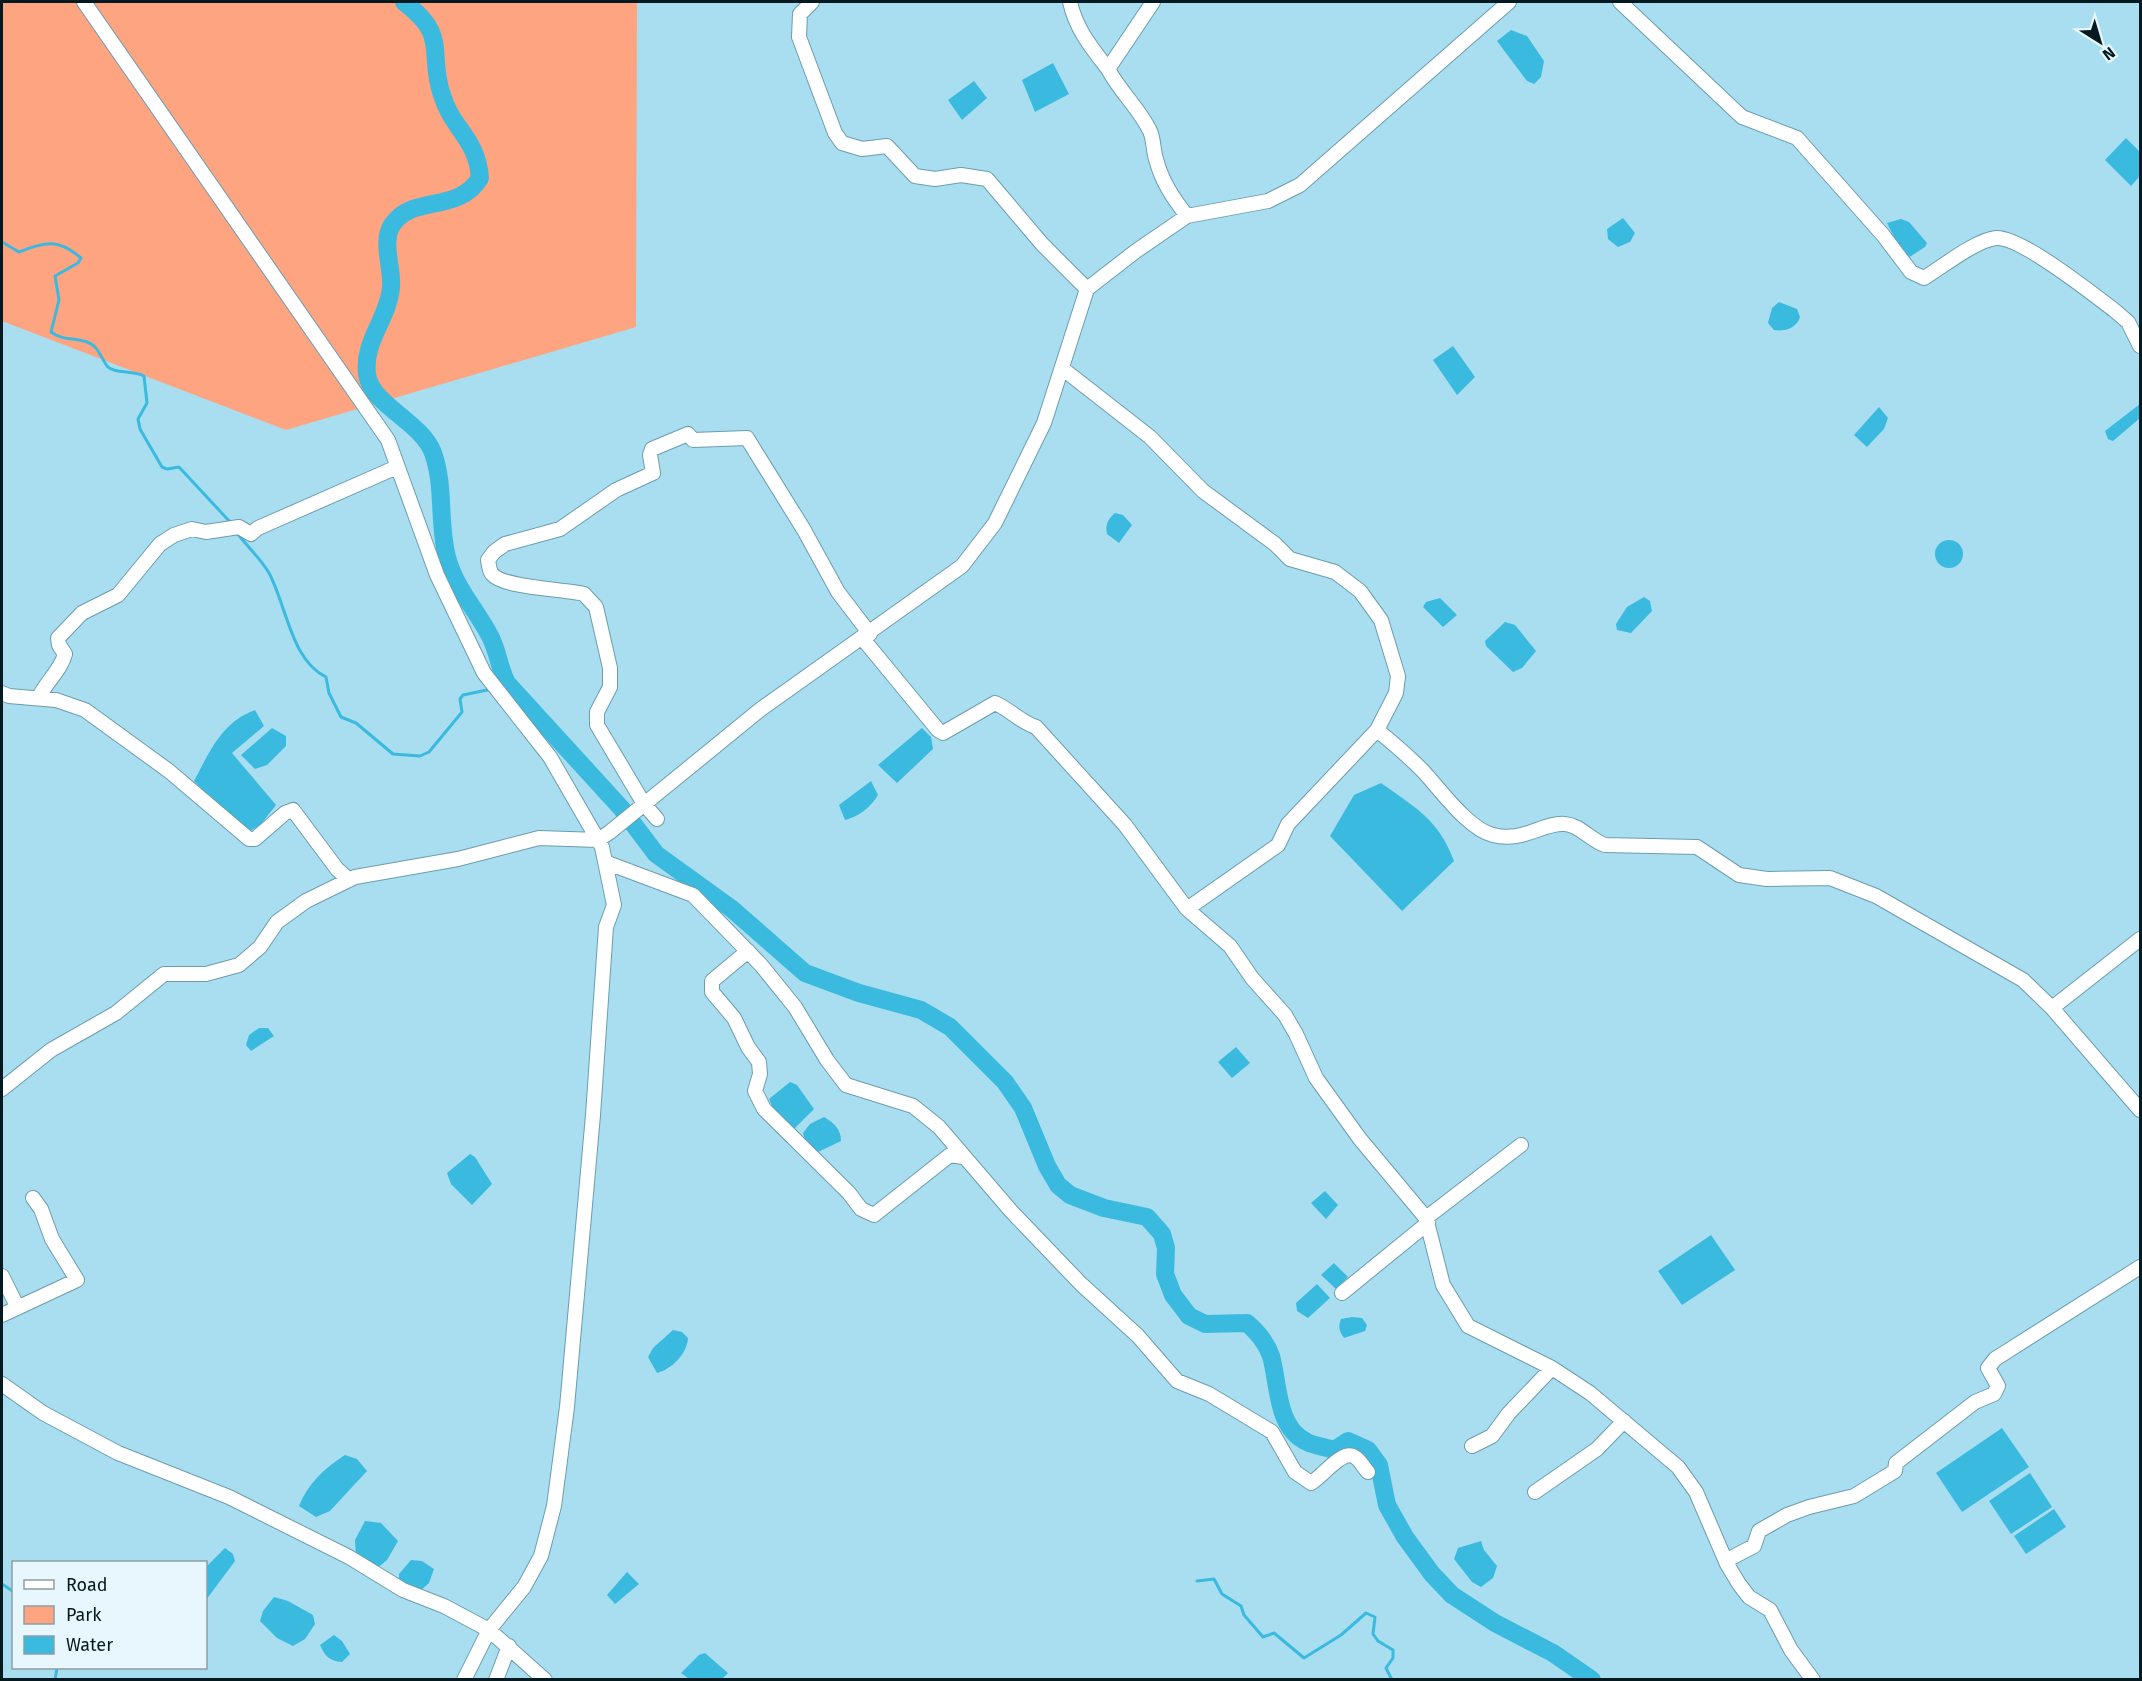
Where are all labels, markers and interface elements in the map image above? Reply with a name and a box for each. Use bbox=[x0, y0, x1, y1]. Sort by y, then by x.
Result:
north arrow bbox=[2070, 12, 2130, 72]
text: N bbox=[2099, 43, 2119, 64]
legend bbox=[12, 1561, 207, 1669]
text: Road bbox=[66, 1574, 108, 1596]
text: Park bbox=[66, 1604, 102, 1626]
text: Water bbox=[66, 1634, 113, 1656]

